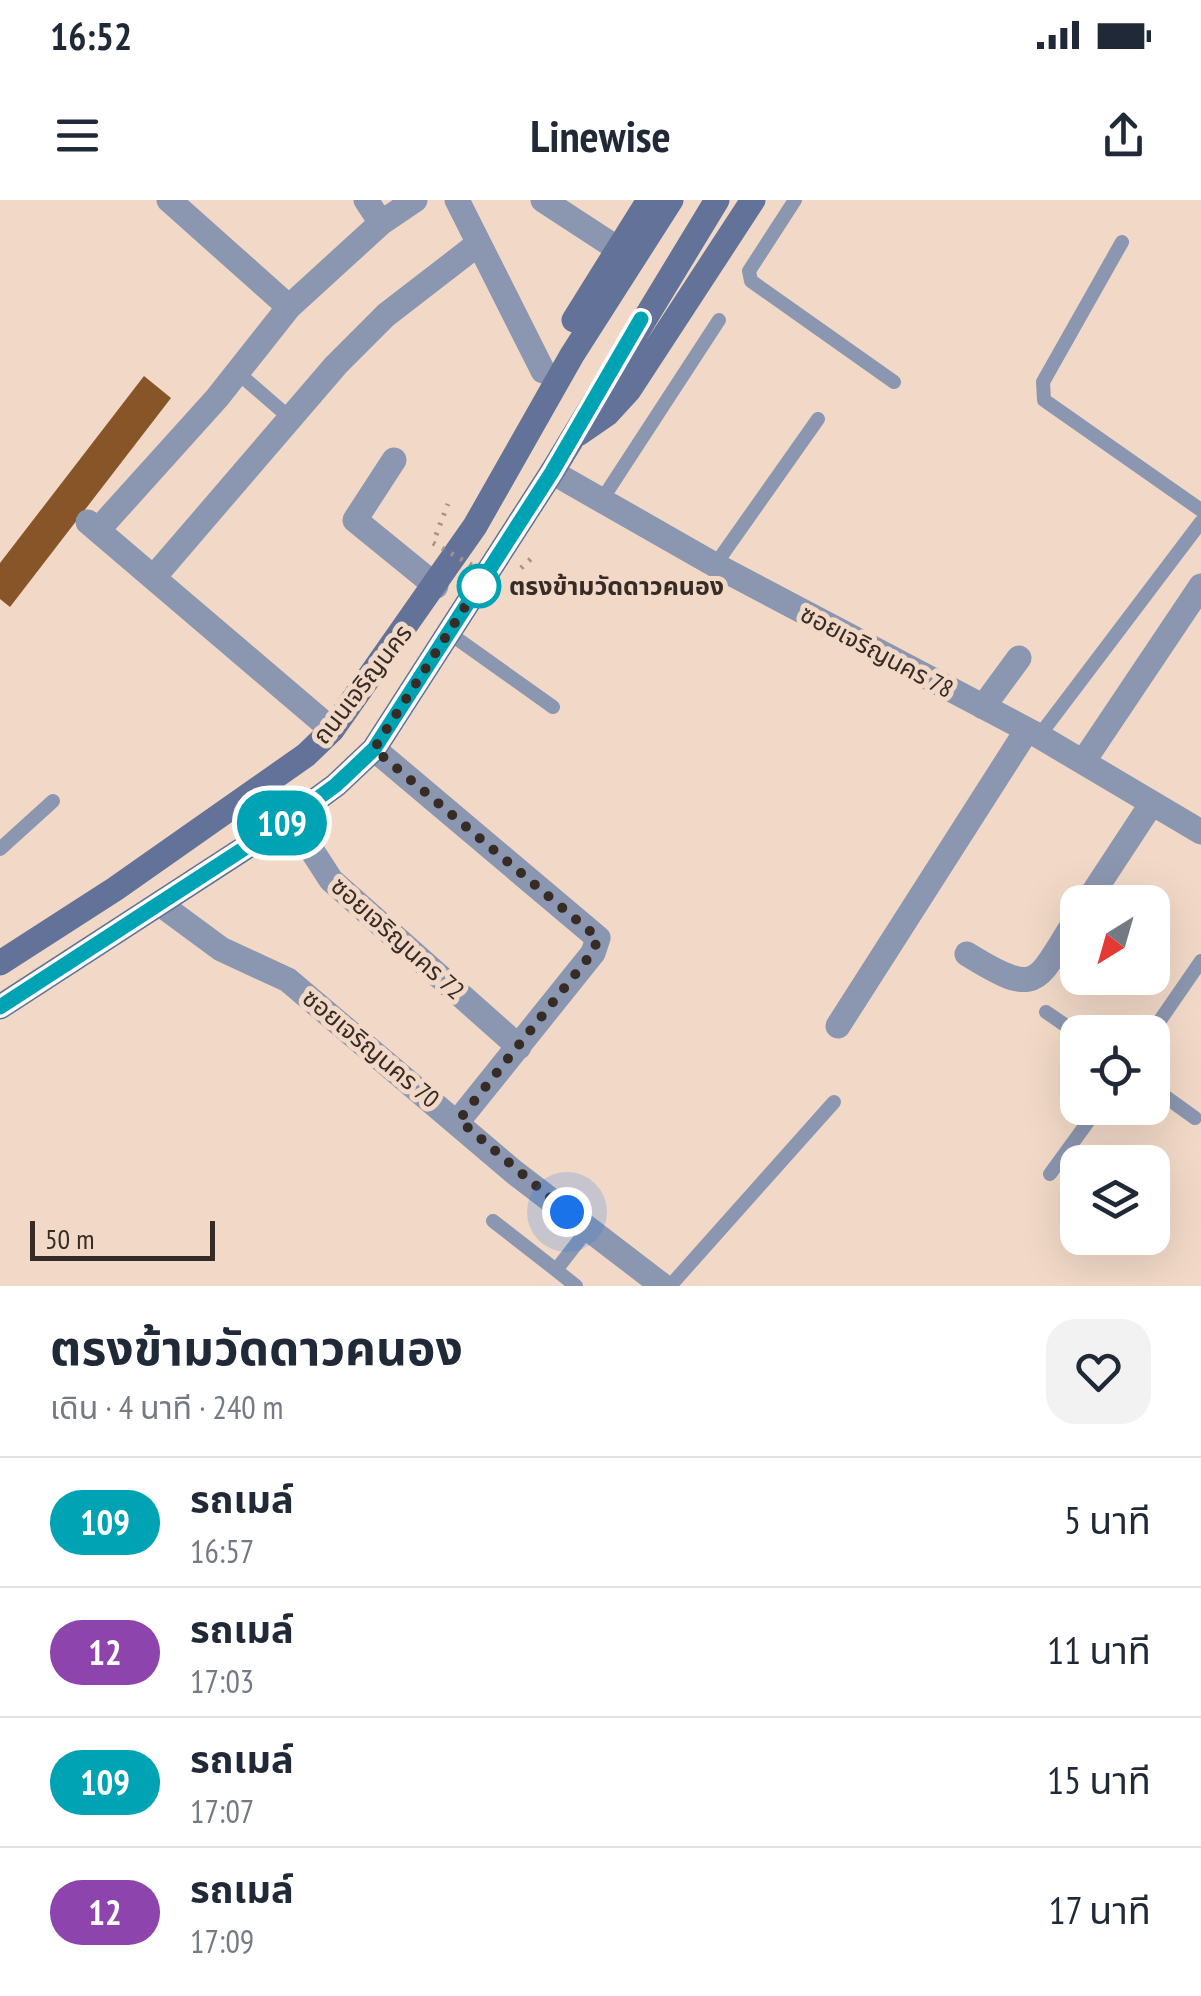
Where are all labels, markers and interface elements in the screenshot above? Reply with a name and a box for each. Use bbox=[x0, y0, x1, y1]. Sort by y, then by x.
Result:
text: 16:52 bbox=[50, 11, 132, 60]
text: Linewise bbox=[530, 106, 671, 164]
icon: menu bbox=[50, 108, 105, 163]
icon: share bbox=[1096, 108, 1151, 163]
marker: ตรงข้ามวัดดาวคนอง bbox=[458, 565, 500, 607]
place label: ตรงข้ามวัดดาวคนอง bbox=[509, 570, 724, 602]
street label: ซอยเจริญนคร 78 bbox=[795, 597, 959, 705]
street label: ถนนเจริญนคร bbox=[305, 618, 419, 750]
line badge: 109 bbox=[224, 790, 340, 856]
text: 109 bbox=[257, 800, 307, 846]
street label: ซอยเจริญนคร 72 bbox=[325, 870, 471, 1006]
north arrow bbox=[1060, 885, 1170, 995]
map controls bbox=[1060, 885, 1170, 1255]
street label: ซอยเจริญนคร 70 bbox=[296, 982, 446, 1114]
button: locate bbox=[1060, 1015, 1170, 1125]
button: layers bbox=[1060, 1145, 1170, 1255]
your location bbox=[542, 1187, 592, 1237]
scale bar bbox=[30, 1216, 215, 1260]
text: 50 m bbox=[45, 1220, 94, 1257]
text: ตรงข้ามวัดดาวคนอง bbox=[50, 1316, 463, 1378]
button: heart bbox=[1046, 1319, 1151, 1424]
text: เดิน · 4 นาที · 240 m bbox=[50, 1386, 283, 1428]
text: รถเมล์ bbox=[190, 1474, 294, 1523]
text: 5 นาที bbox=[1064, 1495, 1151, 1544]
text: 109 bbox=[80, 1499, 130, 1545]
text: 16:57 bbox=[190, 1530, 254, 1572]
text: รถเมล์ bbox=[190, 1604, 294, 1653]
text: 11 นาที bbox=[1047, 1625, 1151, 1674]
text: 12 bbox=[88, 1629, 122, 1675]
text: 17:03 bbox=[190, 1660, 254, 1702]
text: รถเมล์ bbox=[190, 1734, 294, 1783]
text: 15 นาที bbox=[1047, 1755, 1151, 1804]
text: 109 bbox=[80, 1759, 130, 1805]
text: 17:07 bbox=[190, 1790, 254, 1832]
text: รถเมล์ bbox=[190, 1864, 294, 1913]
text: 17 นาที bbox=[1049, 1885, 1151, 1934]
text: 12 bbox=[88, 1889, 122, 1935]
text: 17:09 bbox=[190, 1920, 254, 1962]

